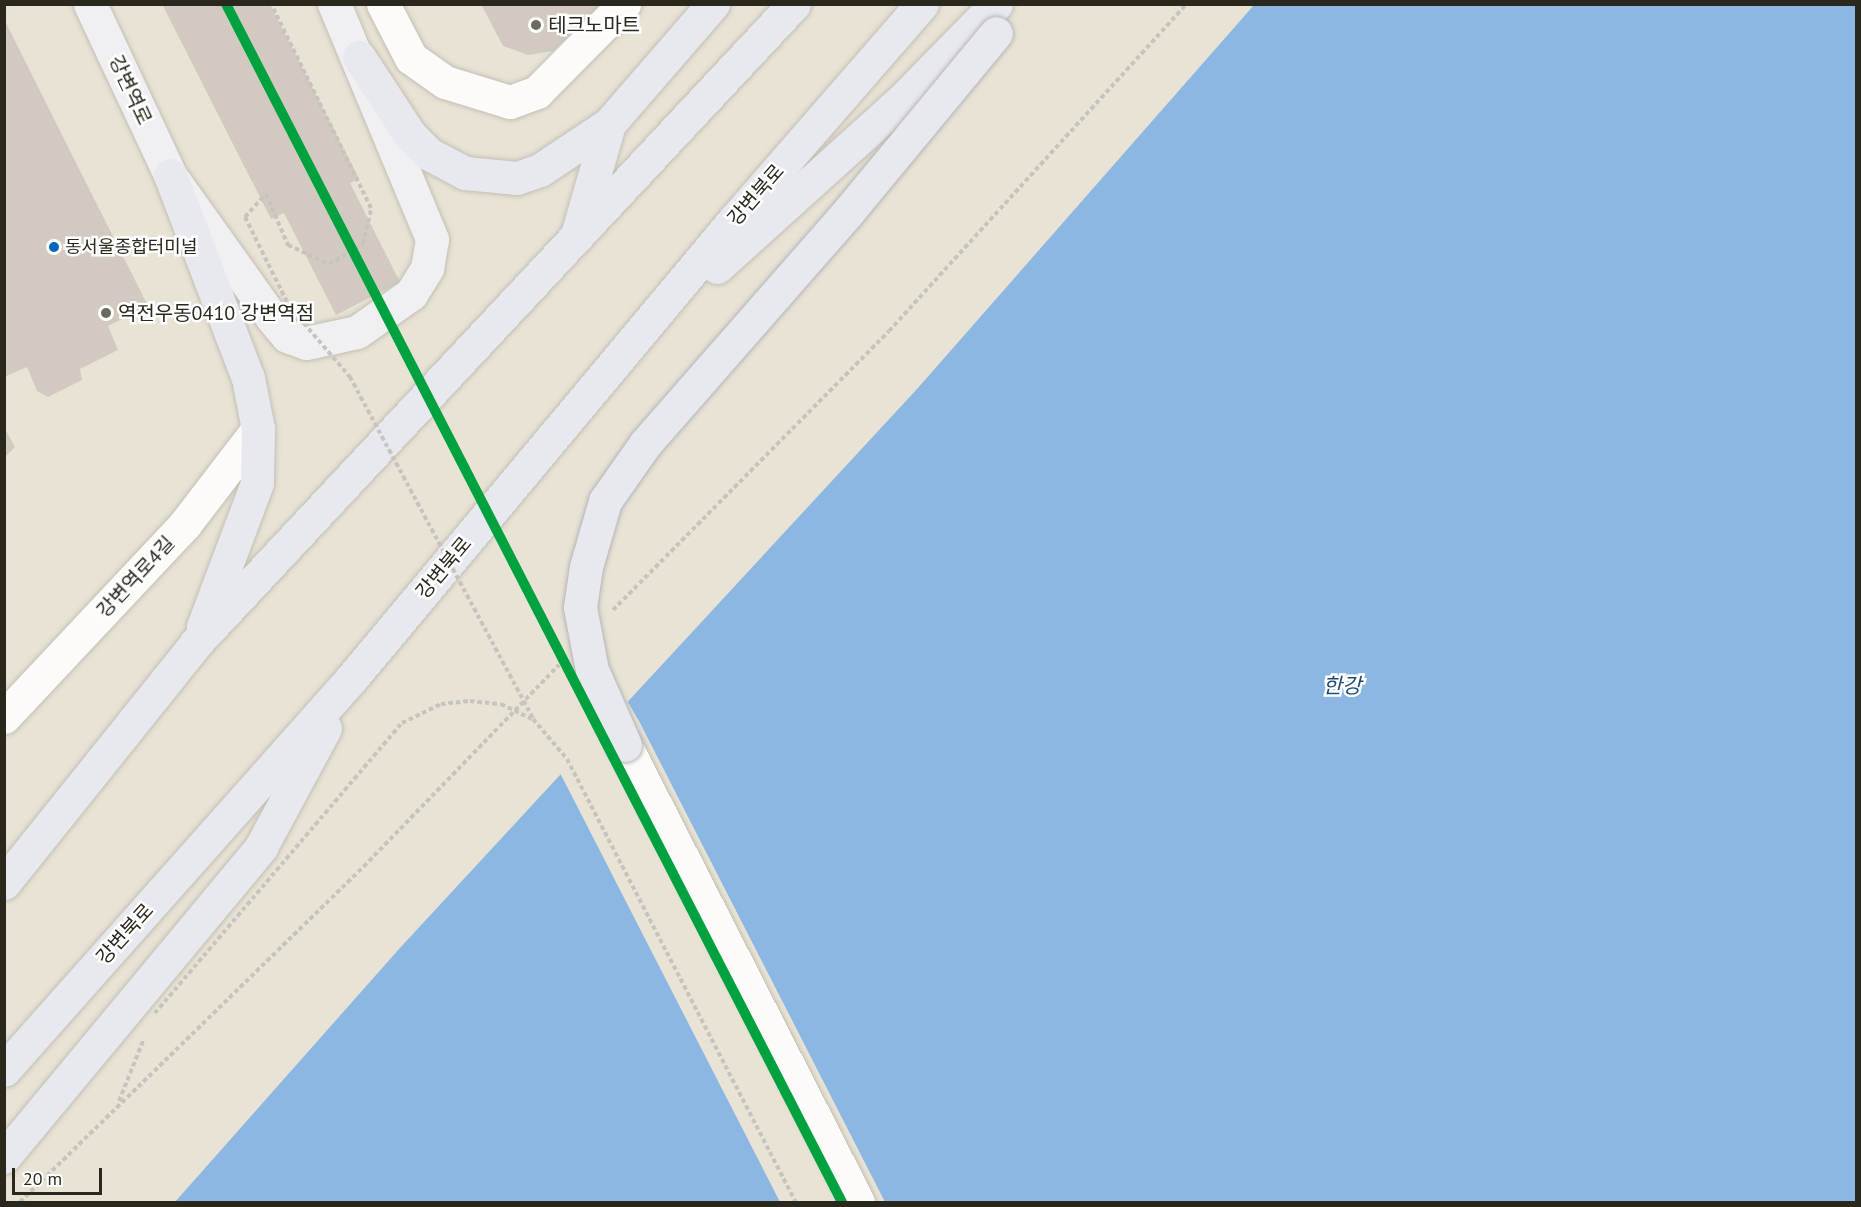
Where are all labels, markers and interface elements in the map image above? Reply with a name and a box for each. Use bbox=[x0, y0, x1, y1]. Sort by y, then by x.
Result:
place label: 테크노마트 bbox=[548, 13, 640, 37]
marker: 테크노마트 bbox=[529, 18, 543, 32]
street label: 강변역로 bbox=[104, 52, 156, 128]
street label: 강변북로 bbox=[723, 159, 789, 231]
place label: 동서울종합터미널 bbox=[65, 236, 197, 258]
marker: 동서울종합터미널 bbox=[48, 241, 60, 253]
place label: 역전우동0410 강변역점 bbox=[118, 301, 314, 325]
marker: 역전우동0410 강변역점 bbox=[99, 306, 113, 320]
street label: 강변역로4길 bbox=[92, 531, 180, 623]
street label: 강변북로 bbox=[411, 532, 477, 604]
water label: 한강 bbox=[1323, 673, 1361, 699]
street label: 강변북로 bbox=[91, 899, 159, 969]
scale bar bbox=[15, 1156, 105, 1194]
text: 20 m bbox=[23, 1167, 62, 1190]

